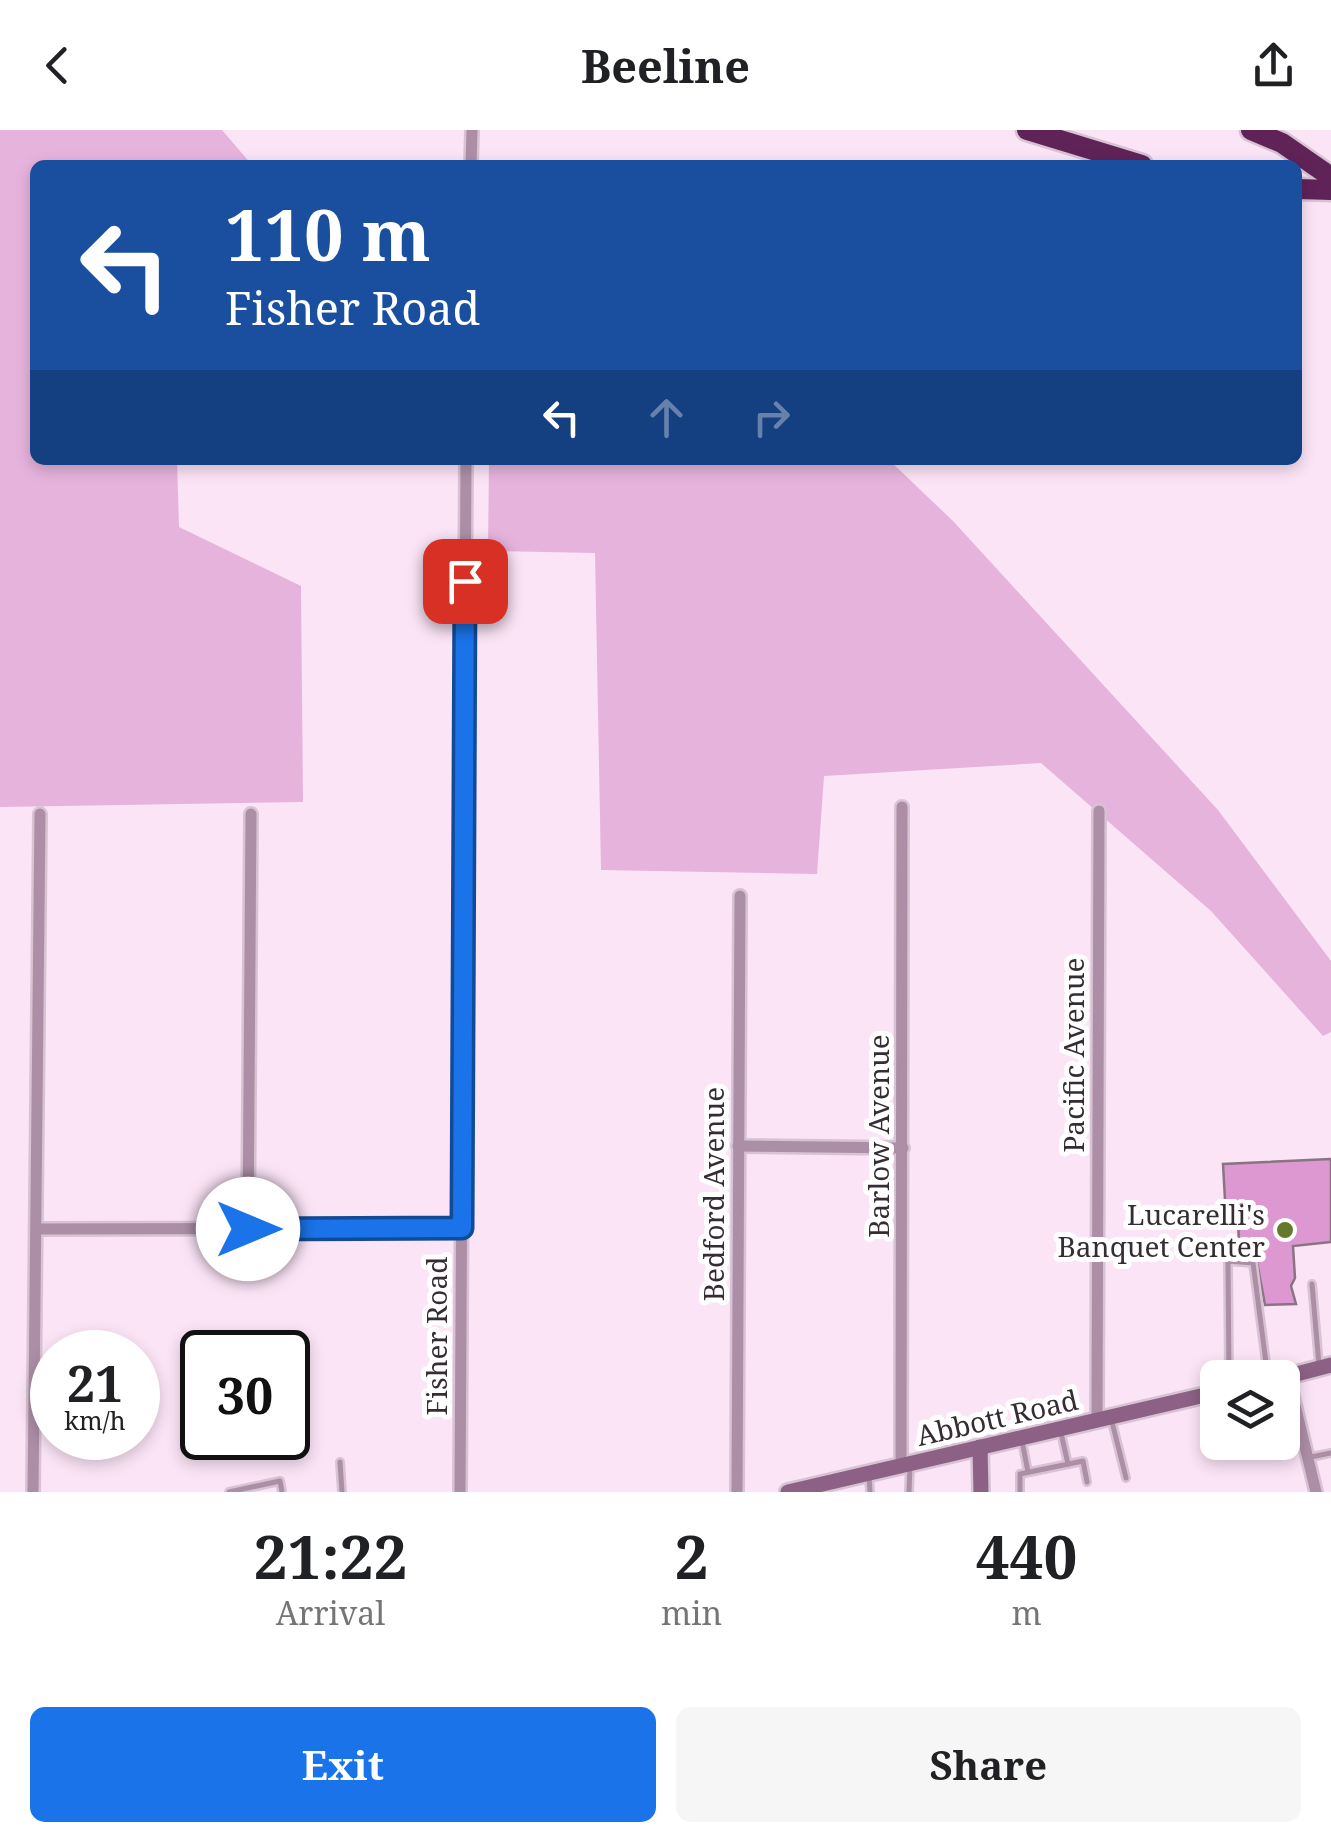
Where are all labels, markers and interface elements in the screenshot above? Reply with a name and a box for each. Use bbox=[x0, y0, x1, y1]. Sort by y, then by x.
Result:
text: Beeline bbox=[581, 35, 750, 96]
icon: back bbox=[30, 38, 85, 93]
icon: share bbox=[1246, 38, 1301, 93]
text: 110 m bbox=[225, 186, 431, 282]
icon: left bbox=[60, 200, 190, 330]
text: Fisher Road bbox=[225, 277, 480, 338]
icon: left bbox=[534, 390, 589, 445]
icon: ahead bbox=[639, 390, 694, 445]
icon: right bbox=[744, 390, 799, 445]
pin bbox=[423, 539, 508, 624]
icon: arrive bbox=[438, 554, 493, 609]
street label: Pacific Avenue bbox=[1054, 957, 1092, 1153]
street label: Barlow Avenue bbox=[859, 1034, 897, 1238]
street label: Bedford Avenue bbox=[694, 1087, 732, 1301]
position arrow bbox=[196, 1177, 300, 1281]
place label: Lucarelli's Banquet Center bbox=[1058, 1195, 1265, 1265]
marker: Lucarelli's Banquet Center bbox=[1274, 1219, 1296, 1241]
street label: Fisher Road bbox=[417, 1257, 455, 1415]
speed limit sign: 30 bbox=[180, 1330, 310, 1460]
text: 21 bbox=[67, 1349, 123, 1417]
map controls bbox=[1200, 1360, 1300, 1460]
button: layers bbox=[1200, 1360, 1300, 1460]
street label: Abbott Road bbox=[912, 1380, 1082, 1454]
text: km/h bbox=[64, 1403, 126, 1437]
text: 21:22 bbox=[254, 1515, 407, 1597]
text: 2 bbox=[675, 1515, 709, 1597]
text: 440 bbox=[976, 1515, 1077, 1597]
text: Arrival bbox=[276, 1591, 385, 1634]
text: min bbox=[661, 1591, 722, 1634]
text: m bbox=[1011, 1591, 1042, 1634]
button: Exit bbox=[30, 1707, 656, 1822]
button: Share bbox=[676, 1707, 1301, 1822]

